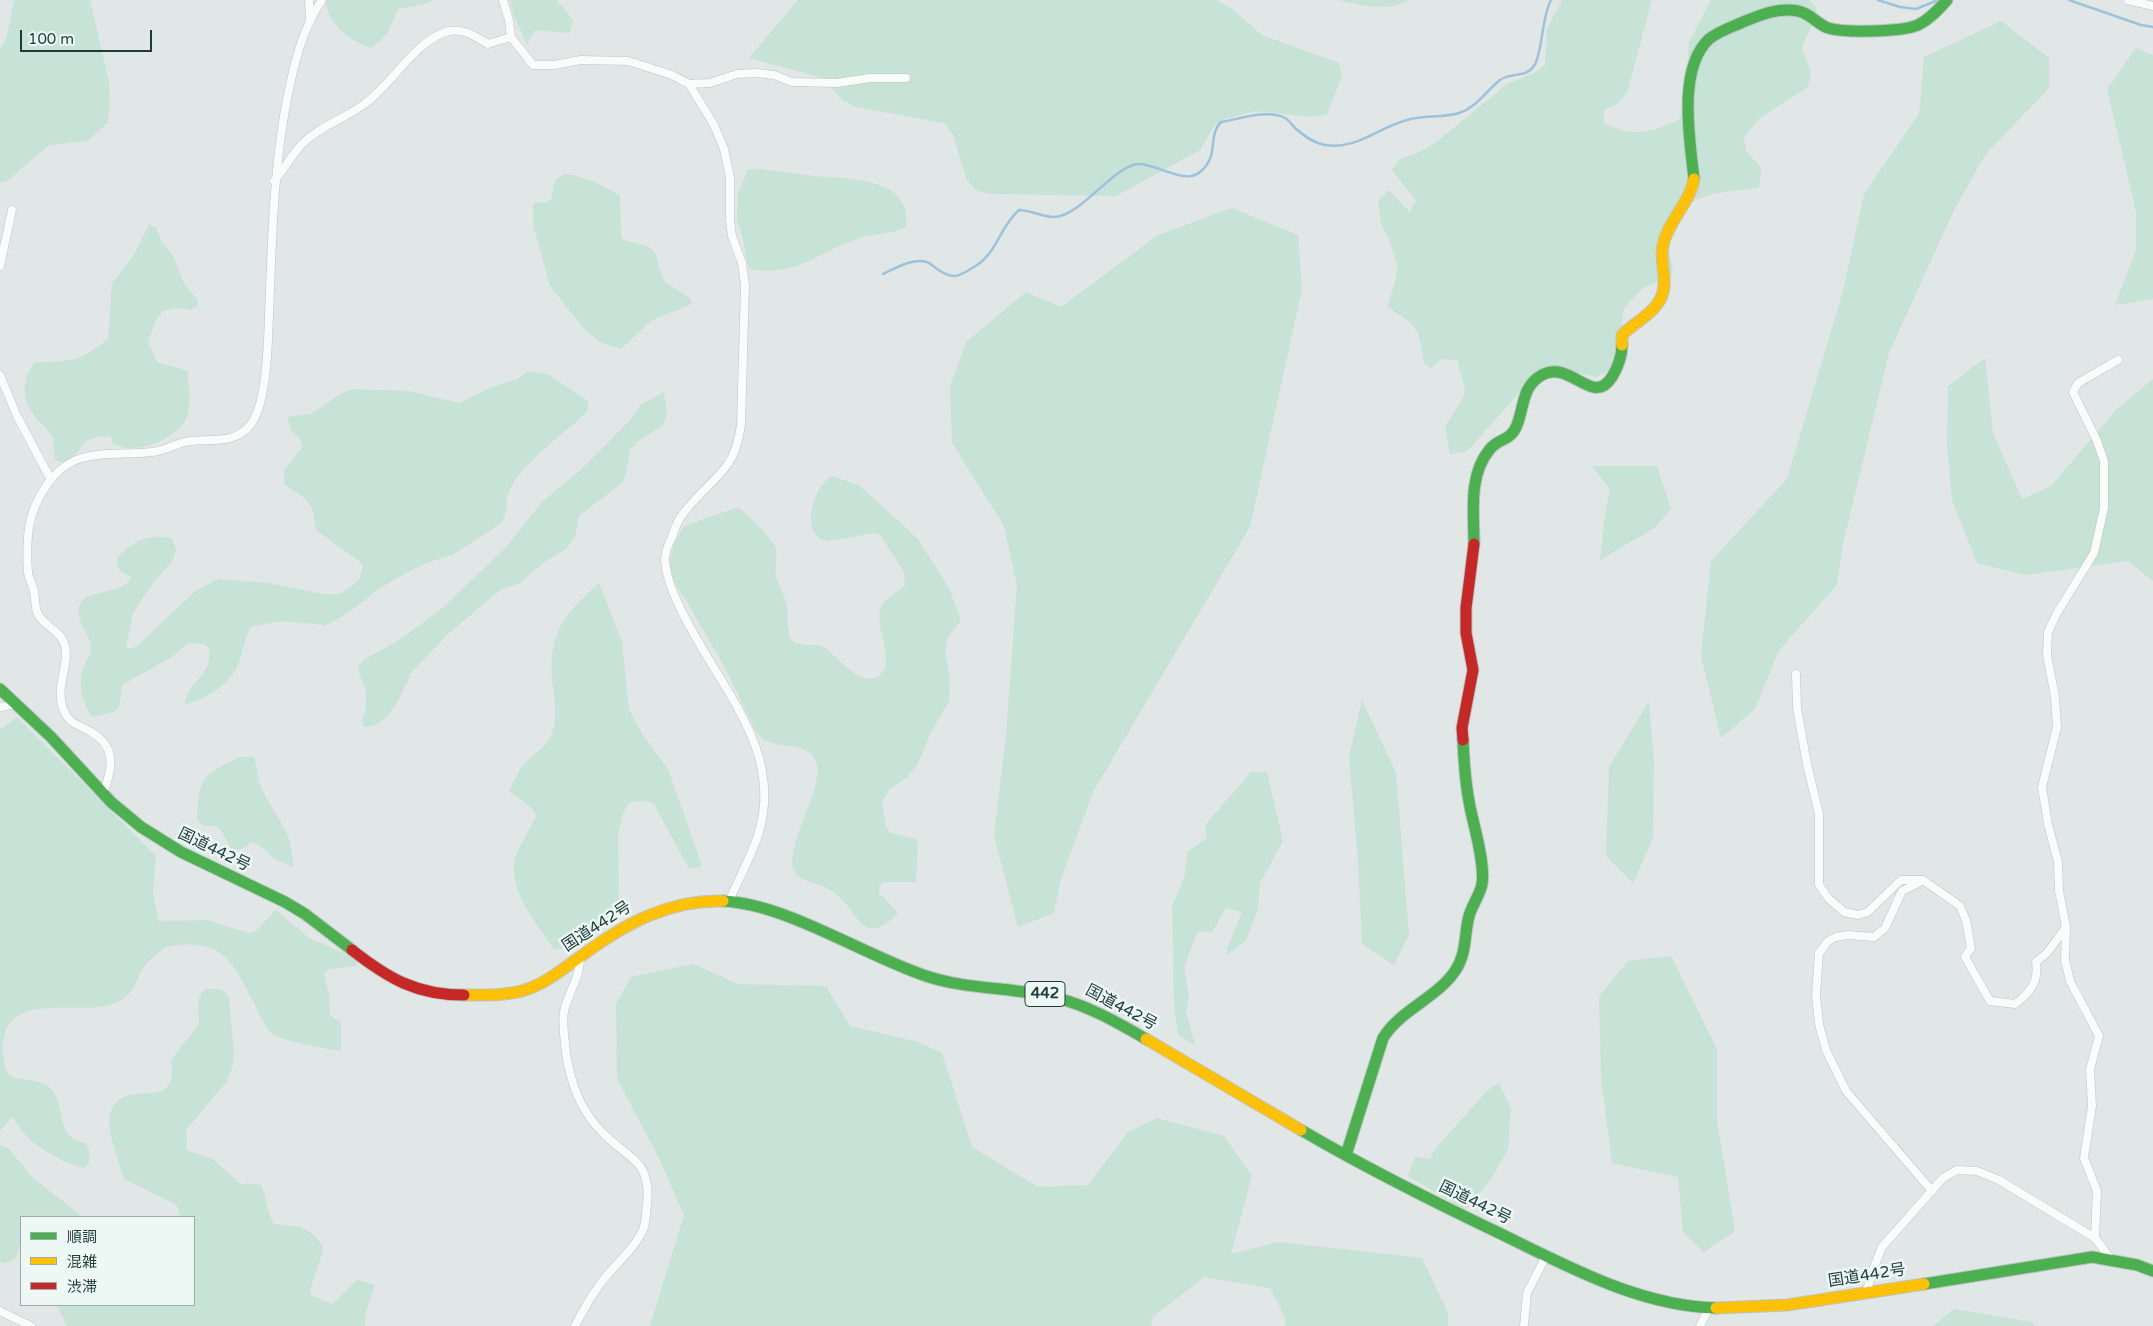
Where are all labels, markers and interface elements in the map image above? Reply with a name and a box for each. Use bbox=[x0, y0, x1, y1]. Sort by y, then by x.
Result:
scale bar bbox=[22, 20, 155, 52]
text: 100 m bbox=[28, 30, 74, 48]
street label: 国道442号 bbox=[175, 824, 253, 876]
street label: 国道442号 bbox=[559, 898, 635, 956]
street label: 国道442号 bbox=[1082, 981, 1160, 1035]
road number: 442 bbox=[1025, 982, 1065, 1006]
street label: 国道442号 bbox=[1436, 1177, 1514, 1229]
legend bbox=[20, 1216, 195, 1306]
text: 順調 bbox=[67, 1228, 97, 1246]
text: 混雑 bbox=[67, 1253, 97, 1271]
street label: 国道442号 bbox=[1827, 1260, 1907, 1292]
text: 渋滞 bbox=[67, 1278, 97, 1296]

